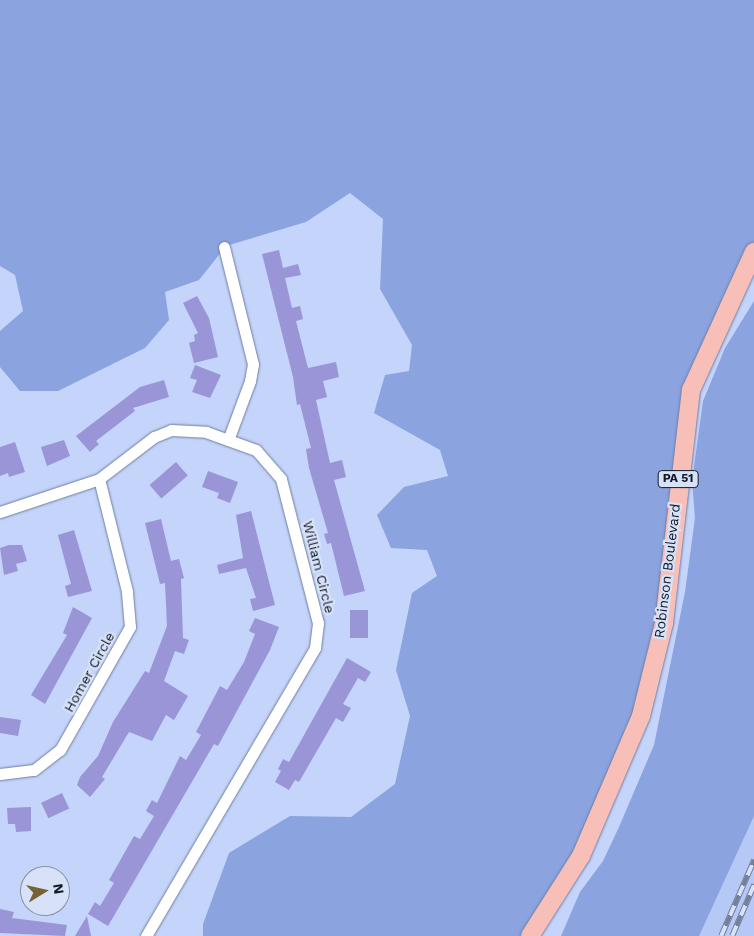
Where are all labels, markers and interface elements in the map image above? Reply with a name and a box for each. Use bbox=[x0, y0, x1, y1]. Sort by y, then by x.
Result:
road number: PA 51 bbox=[657, 469, 699, 488]
street label: Robinson Boulevard bbox=[650, 503, 684, 639]
street label: William Circle bbox=[299, 519, 339, 615]
street label: Homer Circle bbox=[60, 629, 118, 715]
north arrow bbox=[20, 866, 70, 916]
text: N bbox=[50, 882, 68, 895]

